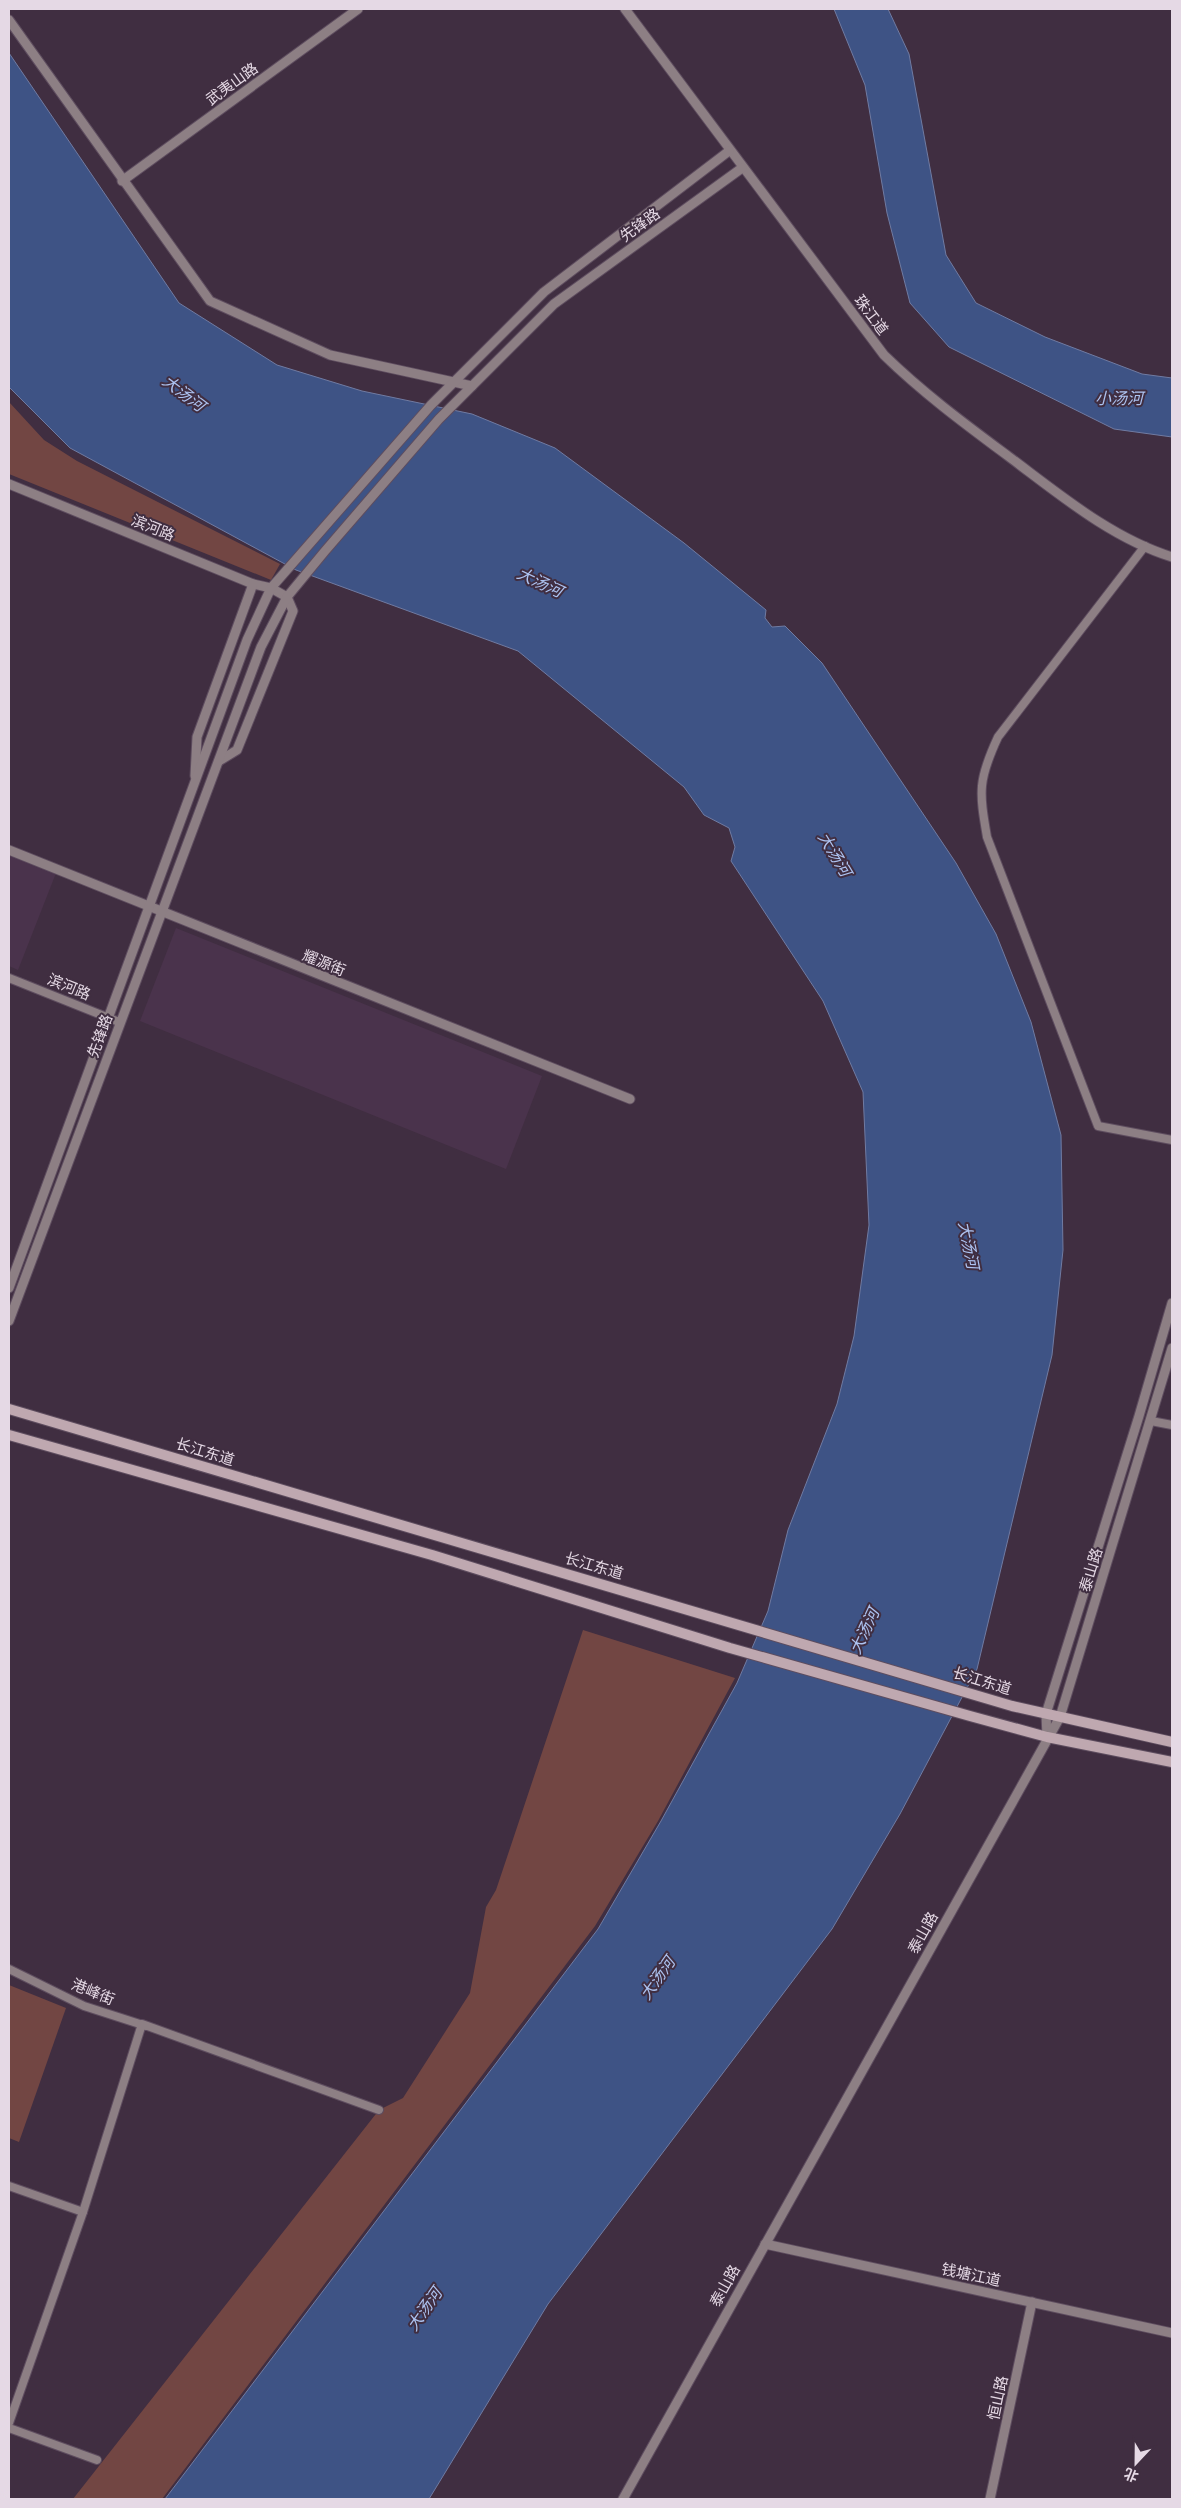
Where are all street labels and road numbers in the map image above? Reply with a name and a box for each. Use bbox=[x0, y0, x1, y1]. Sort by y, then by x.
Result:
street label: 武夷山路 bbox=[202, 59, 261, 108]
street label: 先锋路 bbox=[617, 204, 663, 245]
street label: 珠江道 bbox=[851, 292, 892, 338]
street label: 滨河路 bbox=[129, 511, 177, 544]
street label: 耀源街 bbox=[300, 946, 348, 979]
street label: 滨河路 bbox=[45, 970, 93, 1003]
street label: 先锋路 bbox=[84, 1012, 115, 1060]
street label: 长江东道 bbox=[174, 1435, 236, 1468]
street label: 泰山路 bbox=[1076, 1546, 1105, 1594]
street label: 长江东道 bbox=[563, 1549, 625, 1582]
street label: 长江东道 bbox=[951, 1664, 1013, 1697]
street label: 泰山路 bbox=[904, 1909, 941, 1957]
street label: 港峰街 bbox=[69, 1975, 117, 2008]
street label: 钱塘江道 bbox=[940, 2260, 1002, 2289]
street label: 泰山路 bbox=[706, 2262, 743, 2310]
street label: 恒山路 bbox=[985, 2374, 1011, 2422]

